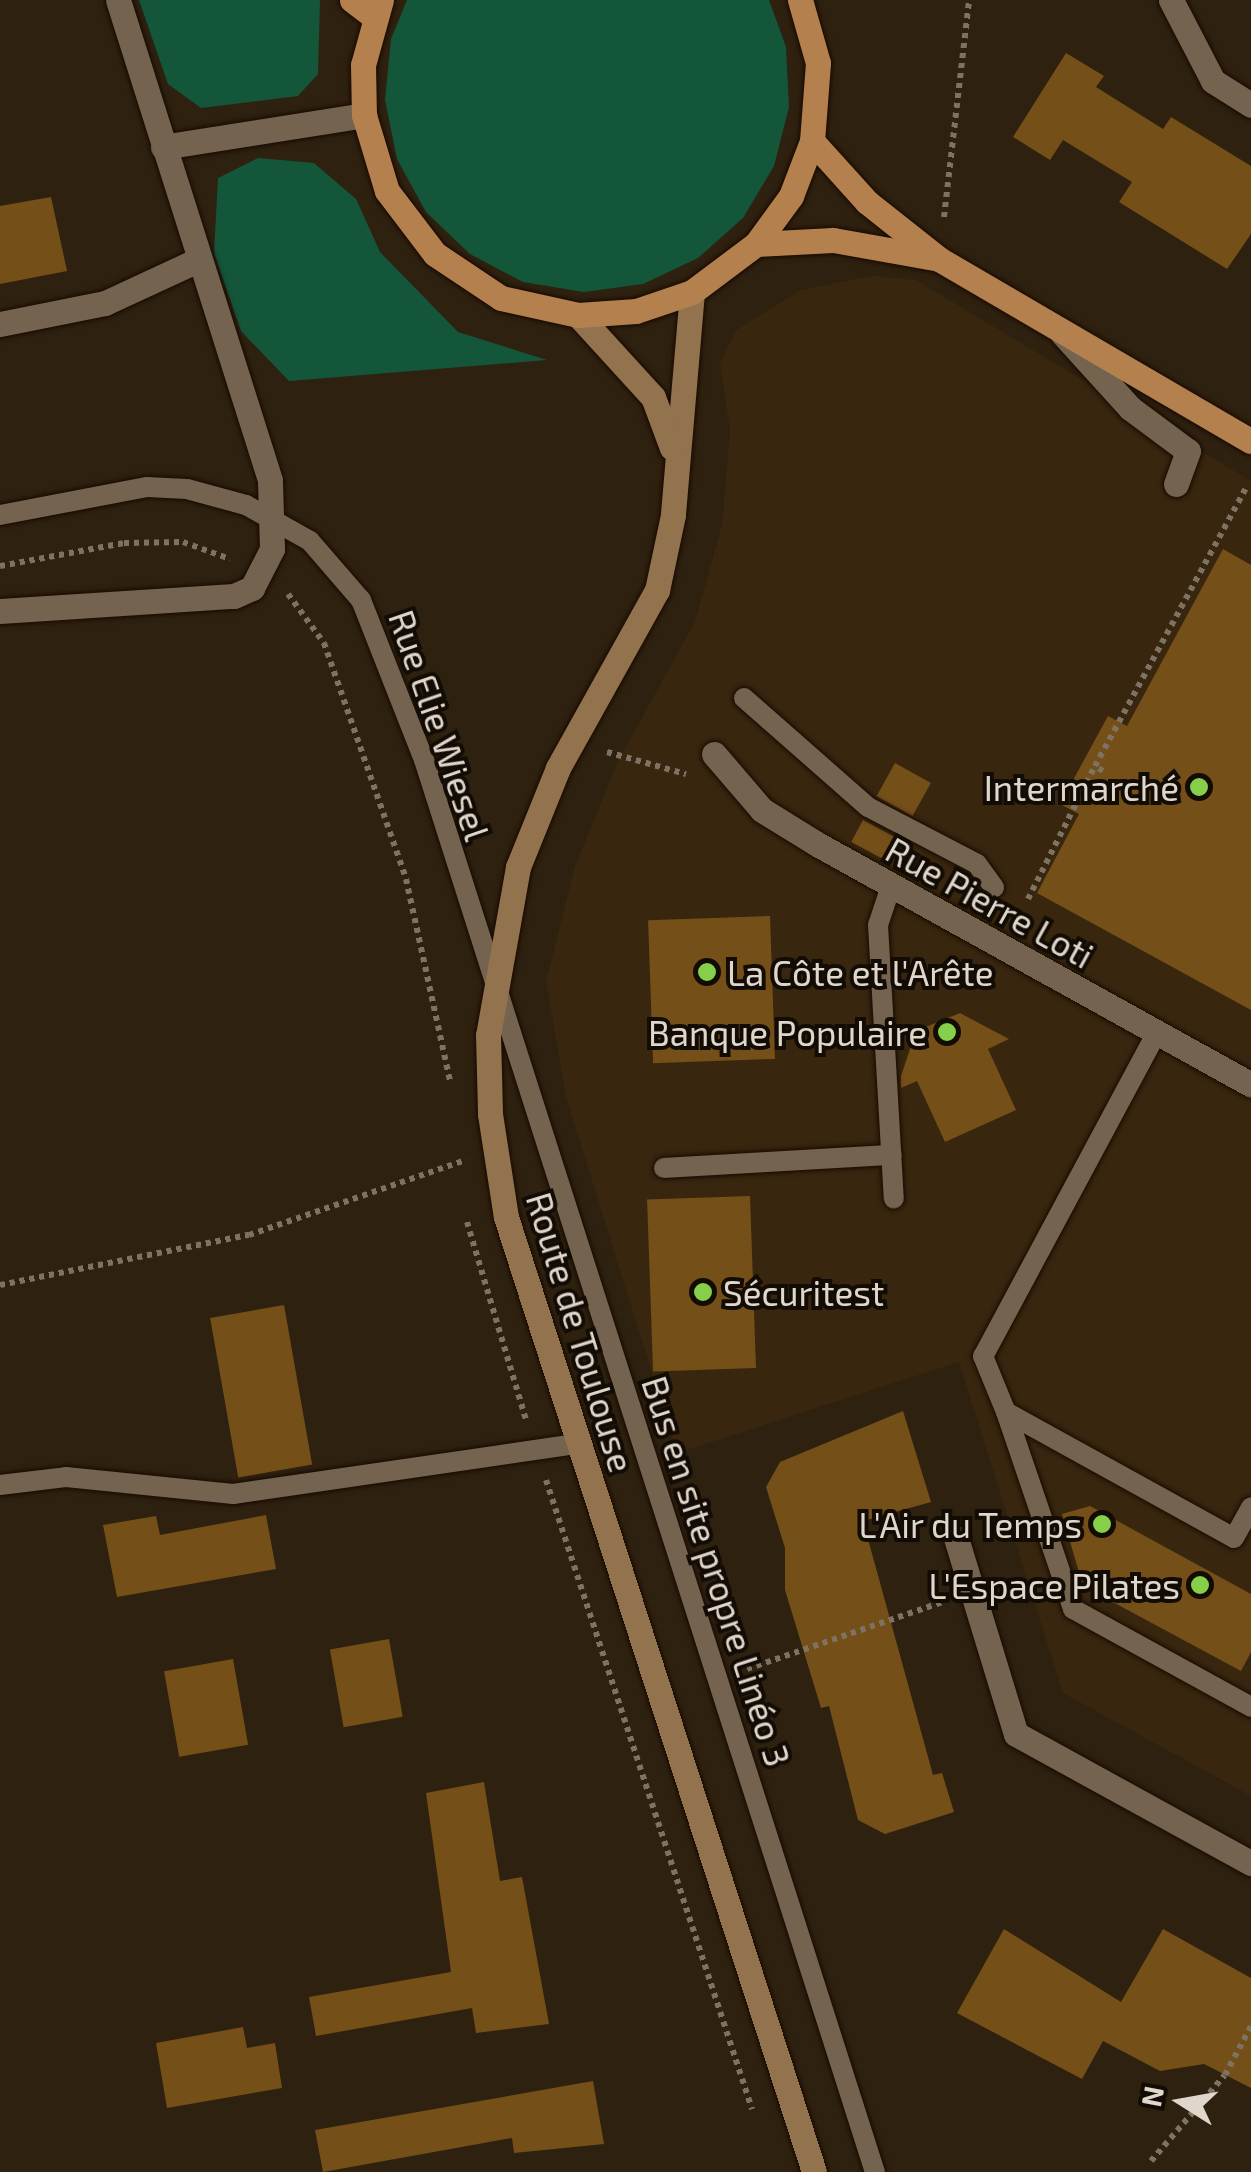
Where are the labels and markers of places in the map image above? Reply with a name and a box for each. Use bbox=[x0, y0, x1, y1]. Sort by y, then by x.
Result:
place label: Intermarché bbox=[984, 766, 1179, 808]
marker: Intermarché bbox=[1188, 776, 1210, 798]
place label: La Côte et l'Arête bbox=[727, 951, 994, 993]
marker: La Côte et l'Arête bbox=[696, 961, 718, 983]
place label: Banque Populaire bbox=[648, 1011, 927, 1053]
marker: Banque Populaire bbox=[936, 1021, 958, 1043]
place label: Sécuritest bbox=[723, 1271, 884, 1313]
marker: Sécuritest bbox=[692, 1281, 714, 1303]
place label: L'Air du Temps bbox=[857, 1503, 1082, 1545]
marker: L'Air du Temps bbox=[1091, 1513, 1113, 1535]
place label: L'Espace Pilates bbox=[929, 1564, 1180, 1606]
marker: L'Espace Pilates bbox=[1189, 1574, 1211, 1596]

